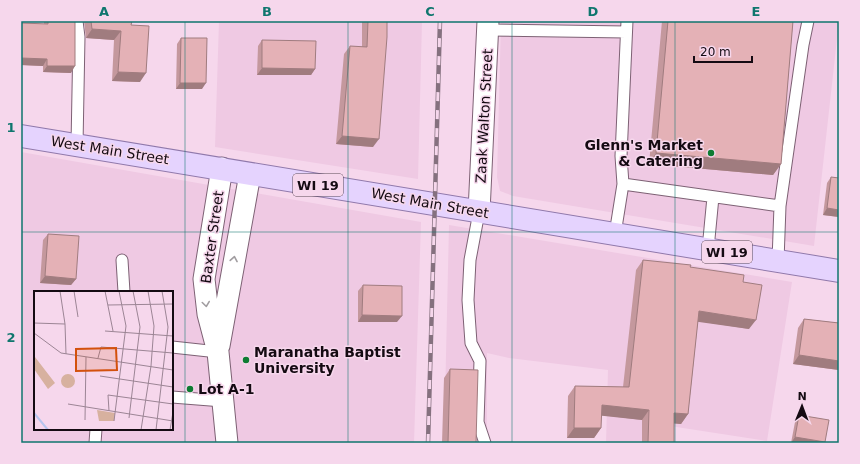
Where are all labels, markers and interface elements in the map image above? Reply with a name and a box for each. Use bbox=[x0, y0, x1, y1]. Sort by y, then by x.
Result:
text: A bbox=[99, 4, 109, 19]
text: B bbox=[262, 4, 272, 19]
text: C bbox=[425, 4, 435, 19]
text: D bbox=[588, 4, 599, 19]
text: E bbox=[752, 4, 760, 19]
scale bar bbox=[694, 38, 752, 64]
text: 20 m bbox=[700, 45, 731, 59]
street label: Zaak Walton Street bbox=[472, 48, 496, 184]
text: 1 bbox=[6, 120, 16, 135]
street label: West Main Street bbox=[50, 133, 171, 167]
place label: Glenn's Market & Catering bbox=[584, 137, 703, 169]
marker: Glenn's Market & Catering bbox=[706, 148, 716, 158]
road number: WI 19 bbox=[293, 174, 343, 196]
street label: West Main Street bbox=[370, 185, 491, 221]
street label: Baxter Street bbox=[198, 189, 226, 284]
road number: WI 19 bbox=[702, 241, 752, 263]
one-way arrow bbox=[230, 256, 238, 262]
inset map bbox=[34, 291, 173, 430]
one-way arrow bbox=[201, 301, 210, 307]
text: 2 bbox=[6, 330, 16, 345]
place label: Maranatha Baptist University bbox=[254, 344, 401, 376]
marker: Maranatha Baptist University bbox=[241, 355, 251, 365]
place label: Lot A-1 bbox=[198, 381, 255, 397]
marker: Lot A-1 bbox=[185, 384, 195, 394]
north arrow bbox=[782, 386, 822, 426]
text: N bbox=[797, 390, 807, 403]

